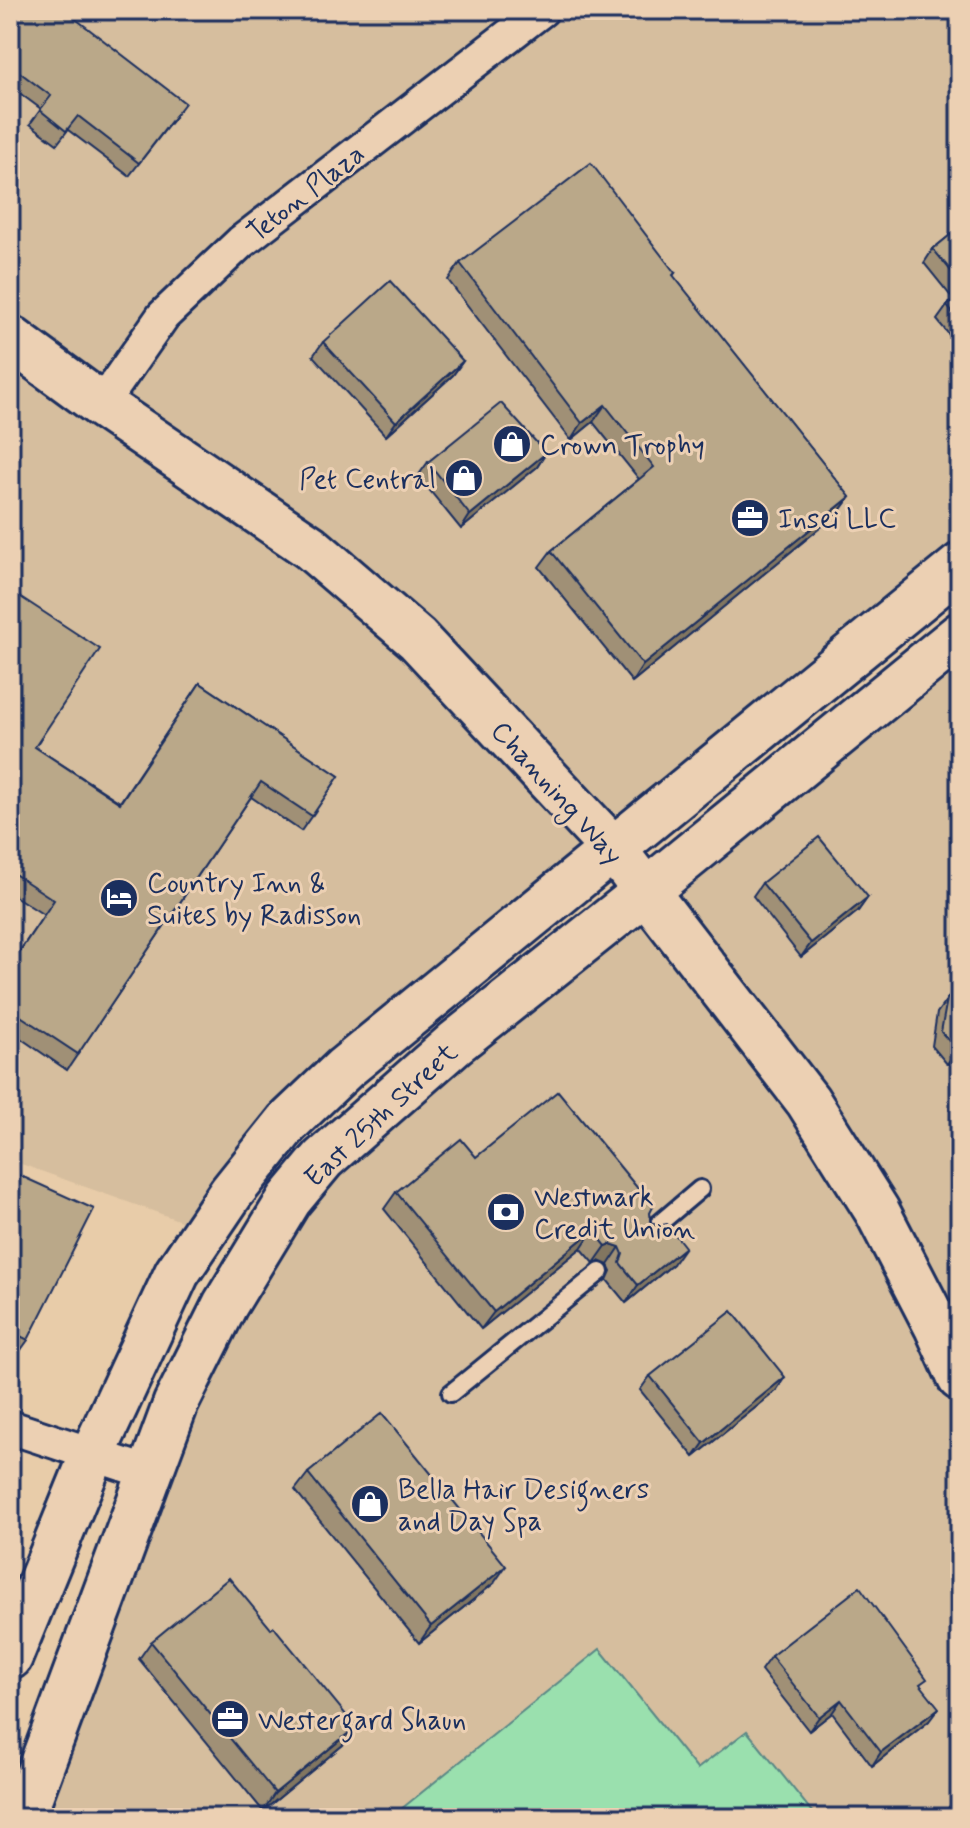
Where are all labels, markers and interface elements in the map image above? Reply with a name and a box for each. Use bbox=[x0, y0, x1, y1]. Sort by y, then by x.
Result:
street label: Teton Plaza bbox=[240, 136, 373, 252]
shop icon: Crown Trophy bbox=[491, 423, 533, 465]
place label: Crown Trophy bbox=[540, 428, 705, 465]
shop icon: Pet Central bbox=[443, 457, 485, 499]
place label: Pet Central bbox=[299, 462, 436, 499]
office icon: Insei LLC bbox=[729, 497, 771, 539]
place label: Insei LLC bbox=[778, 502, 896, 539]
street label: Channing Way bbox=[480, 714, 631, 875]
place label: Country Inn & Suites by Radisson bbox=[147, 866, 361, 935]
hotel icon: Country Inn & Suites by Radisson bbox=[98, 877, 140, 919]
street label: East 25th Street bbox=[297, 1035, 467, 1197]
place label: Westmark Credit Union bbox=[534, 1180, 695, 1249]
bank icon: Westmark Credit Union bbox=[485, 1191, 527, 1233]
place label: Bella Hair Designers and Day Spa bbox=[398, 1472, 649, 1541]
shop icon: Bella Hair Designers and Day Spa bbox=[349, 1483, 391, 1525]
office icon: Westergard Shaun bbox=[209, 1698, 251, 1740]
place label: Westergard Shaun bbox=[258, 1703, 466, 1743]

